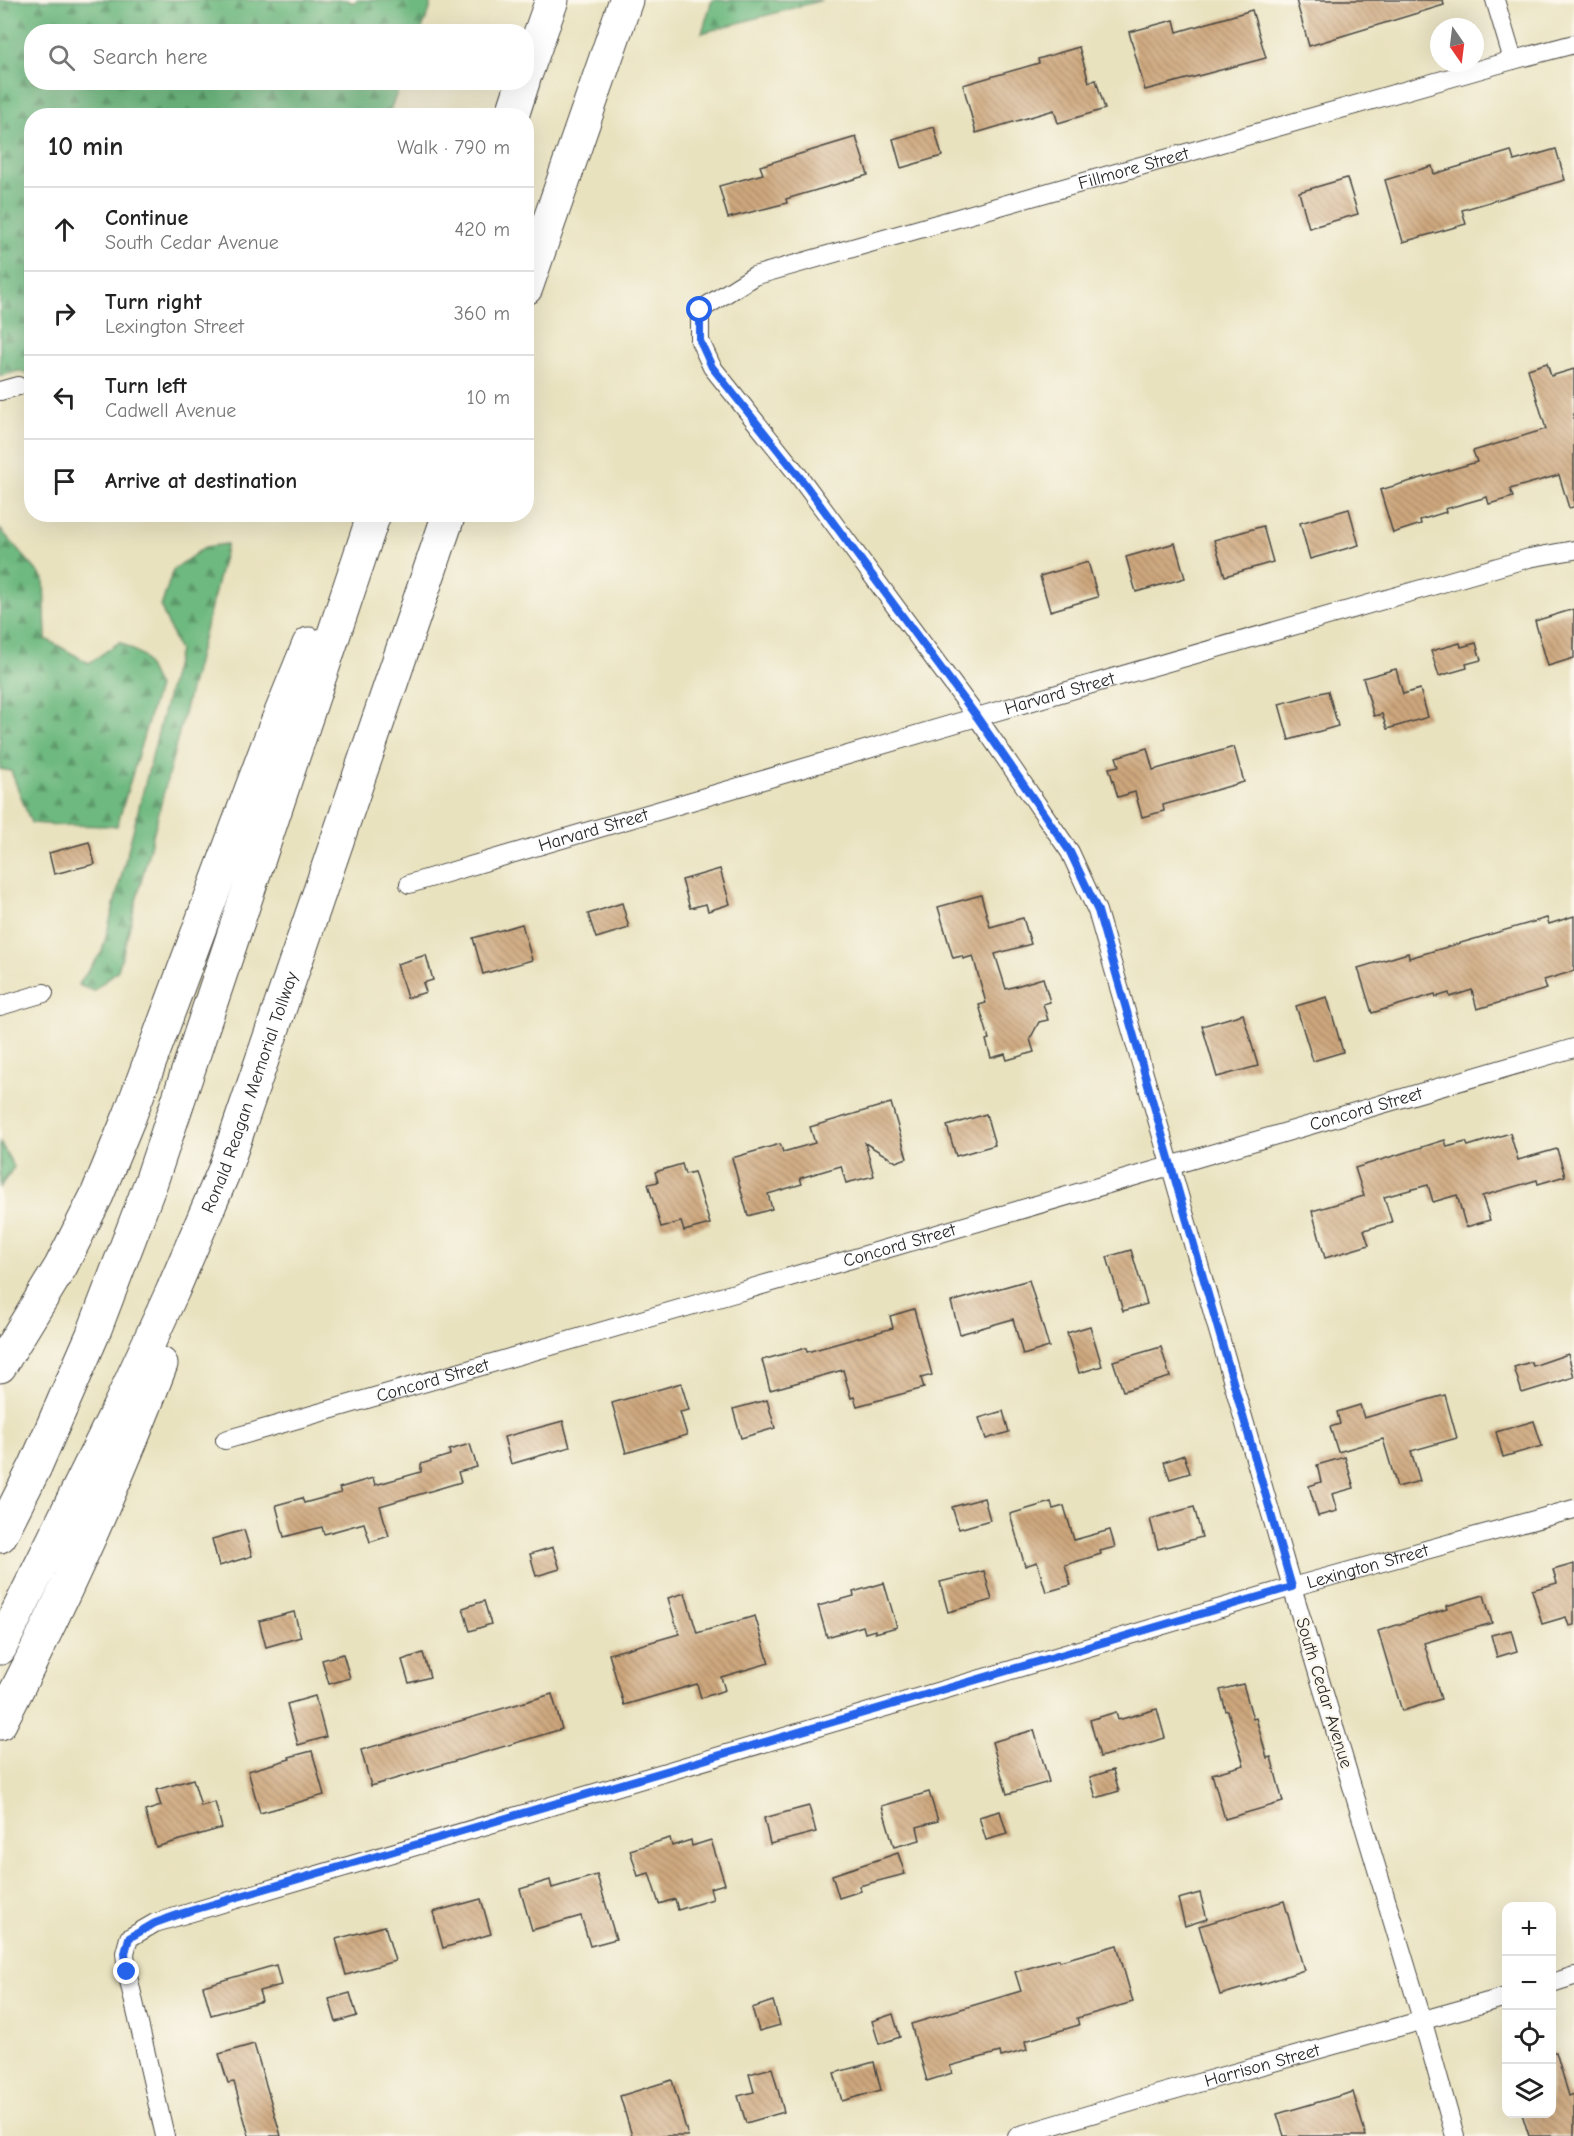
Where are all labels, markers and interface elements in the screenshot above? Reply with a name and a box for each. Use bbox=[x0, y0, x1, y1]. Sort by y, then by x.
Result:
north arrow bbox=[1430, 18, 1484, 72]
search box bbox=[24, 24, 534, 90]
icon: search bbox=[45, 41, 78, 74]
text: Search here bbox=[93, 44, 208, 70]
text: 10 min bbox=[48, 132, 123, 162]
text: Walk · 790 m bbox=[397, 136, 510, 159]
street label: Fillmore Street bbox=[1076, 142, 1192, 194]
text: Continue bbox=[105, 205, 188, 231]
icon: ahead bbox=[48, 213, 81, 246]
text: 420 m bbox=[454, 218, 510, 241]
text: South Cedar Avenue bbox=[105, 231, 279, 254]
text: Turn right bbox=[105, 289, 202, 315]
route start bbox=[686, 296, 712, 322]
icon: right bbox=[48, 297, 81, 330]
text: 360 m bbox=[454, 302, 510, 325]
text: Lexington Street bbox=[105, 315, 244, 338]
text: Turn left bbox=[105, 373, 187, 399]
icon: left bbox=[48, 381, 81, 414]
text: 10 m bbox=[467, 386, 510, 409]
text: Cadwell Avenue bbox=[105, 399, 236, 422]
icon: arrive bbox=[48, 465, 81, 498]
text: Arrive at destination bbox=[105, 468, 297, 494]
street label: Harvard Street bbox=[1002, 667, 1118, 719]
street label: Harvard Street bbox=[536, 804, 651, 856]
street label: Ronald Reagan Memorial Tollway bbox=[197, 968, 302, 1216]
street label: Concord Street bbox=[1307, 1082, 1425, 1135]
street label: Concord Street bbox=[841, 1218, 959, 1271]
street label: Concord Street bbox=[374, 1354, 492, 1406]
street label: Lexington Street bbox=[1304, 1539, 1431, 1593]
street label: South Cedar Avenue bbox=[1291, 1615, 1357, 1771]
map controls bbox=[1502, 1902, 1556, 2118]
button: + bbox=[1502, 1902, 1556, 1956]
button: − bbox=[1502, 1956, 1556, 2010]
route end bbox=[113, 1958, 139, 1984]
button: locate bbox=[1502, 2010, 1556, 2064]
street label: Harrison Street bbox=[1202, 2039, 1323, 2091]
button: layers bbox=[1502, 2064, 1556, 2118]

